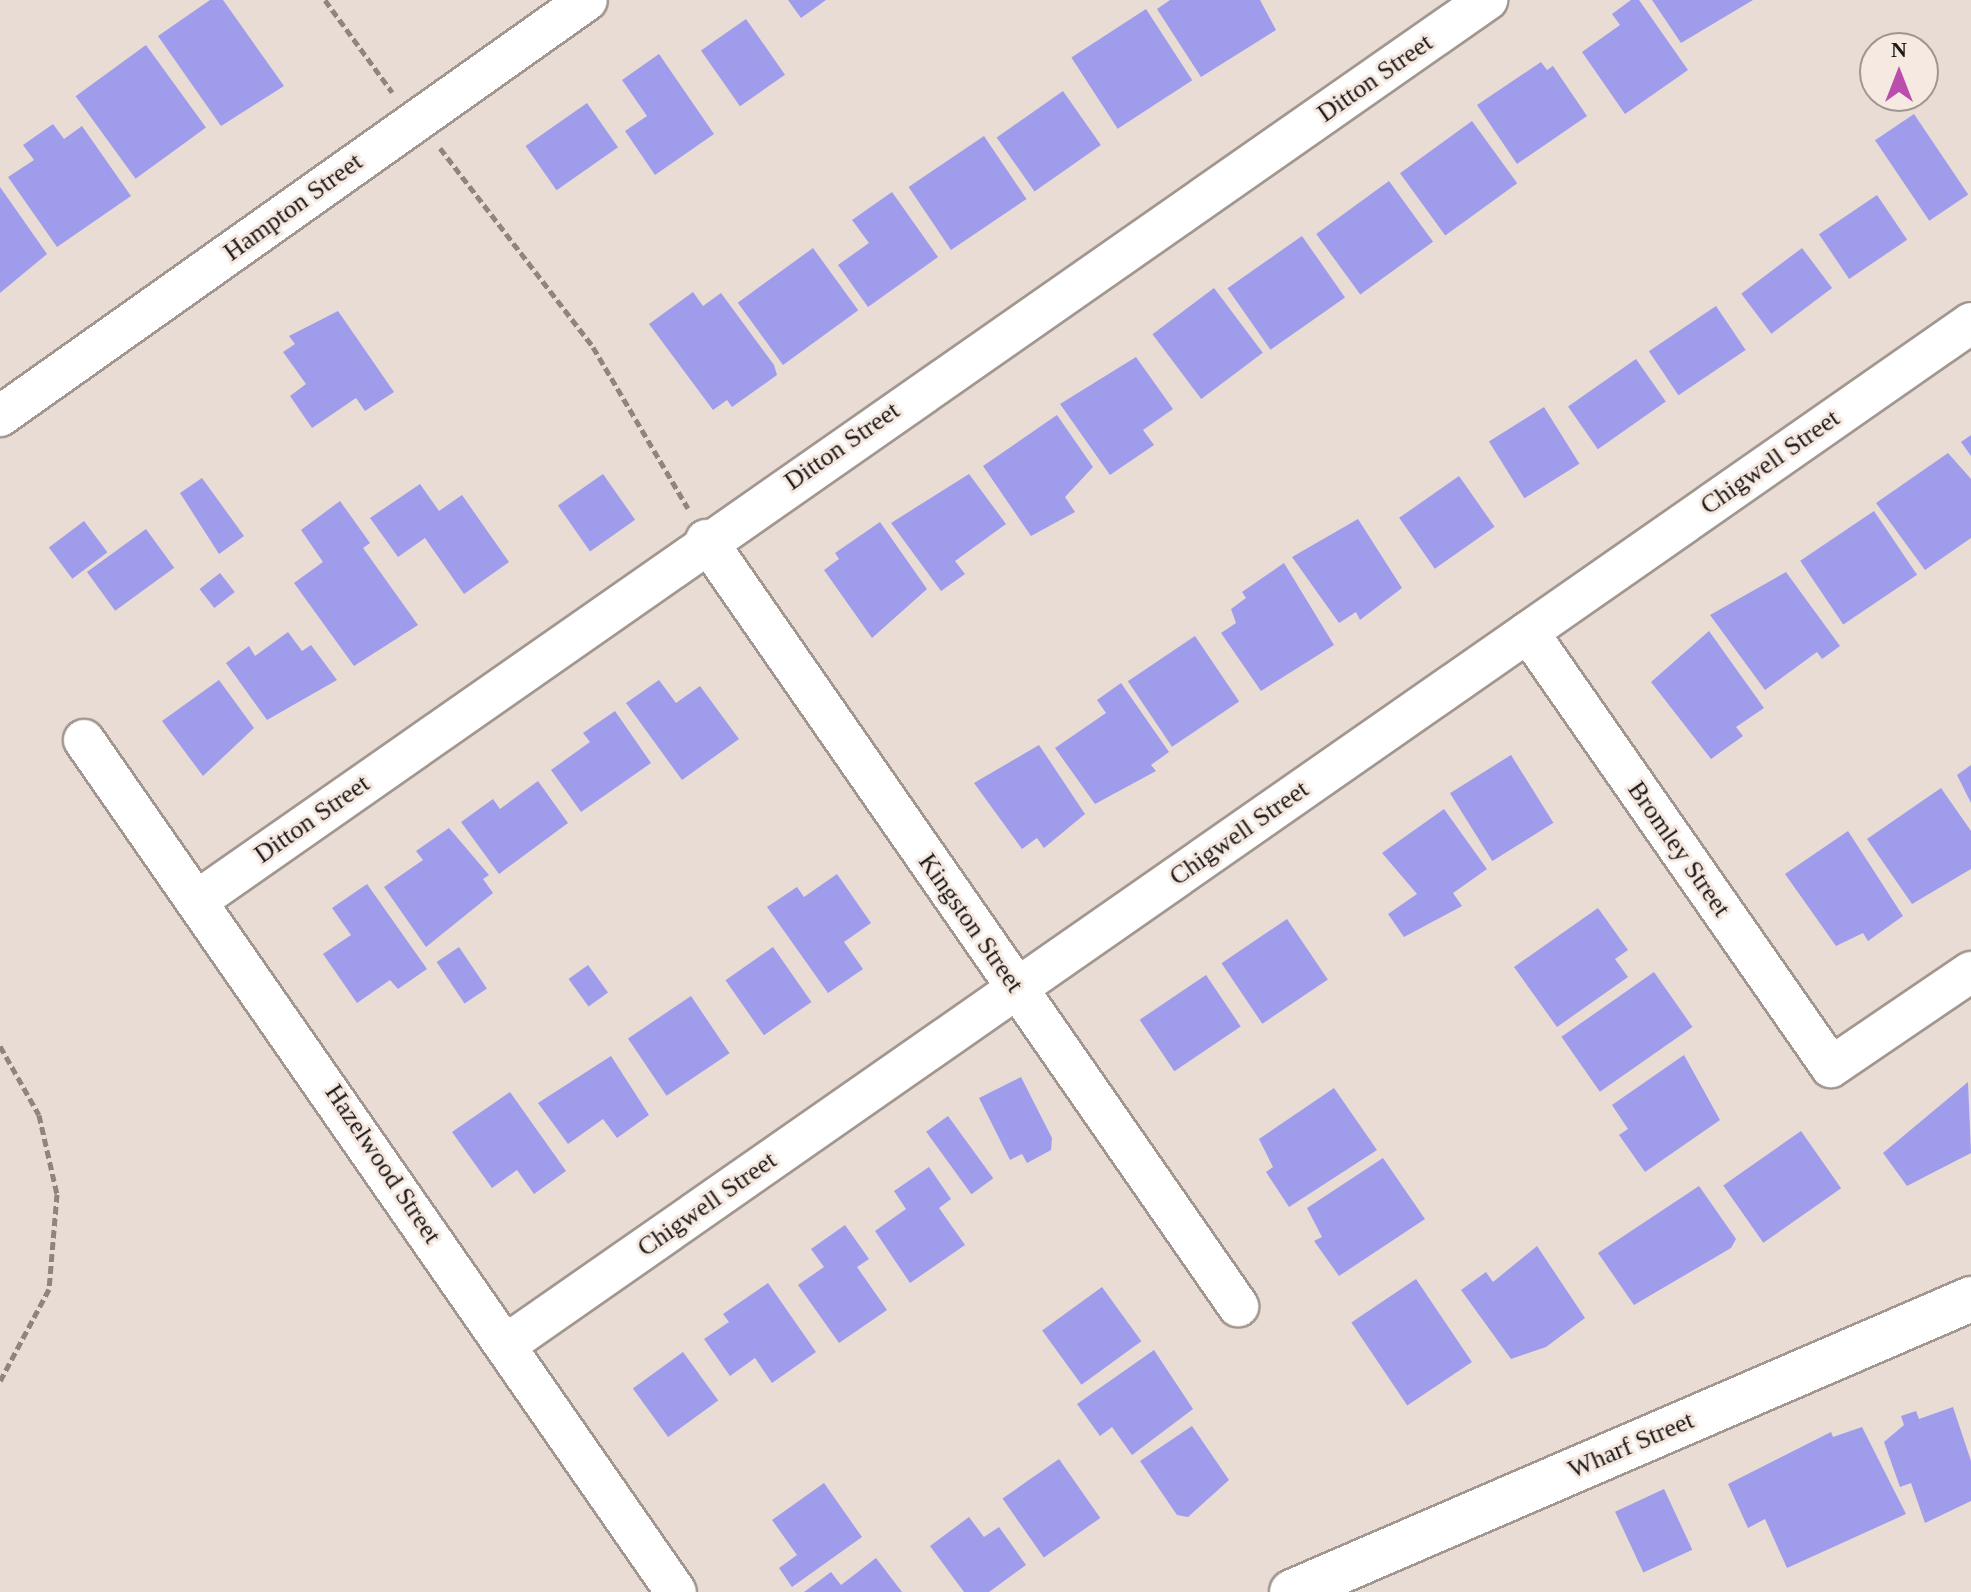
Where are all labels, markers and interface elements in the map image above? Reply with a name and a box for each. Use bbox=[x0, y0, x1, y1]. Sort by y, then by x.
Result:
street label: Ditton Street bbox=[1311, 27, 1439, 129]
north arrow bbox=[1859, 32, 1939, 112]
text: N bbox=[1891, 37, 1907, 62]
street label: Hampton Street bbox=[218, 146, 368, 268]
street label: Ditton Street bbox=[778, 395, 906, 497]
street label: Chigwell Street bbox=[1695, 403, 1845, 521]
street label: Ditton Street bbox=[248, 768, 376, 870]
street label: Chigwell Street bbox=[1164, 774, 1314, 892]
street label: Bromley Street bbox=[1621, 775, 1737, 923]
street label: Kingston Street bbox=[912, 848, 1030, 998]
street label: Hazelwood Street bbox=[318, 1078, 448, 1250]
street label: Chigwell Street bbox=[632, 1145, 782, 1263]
street label: Wharf Street bbox=[1563, 1405, 1699, 1485]

